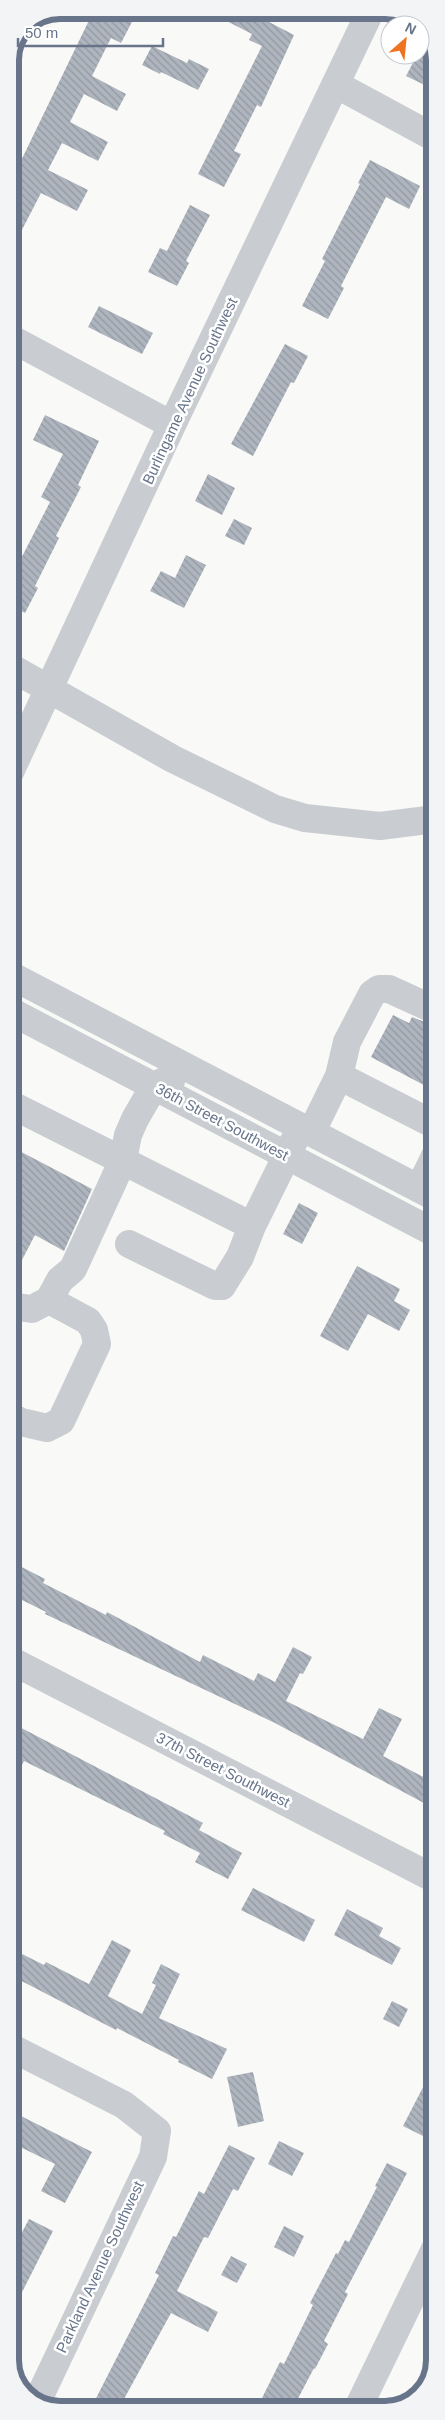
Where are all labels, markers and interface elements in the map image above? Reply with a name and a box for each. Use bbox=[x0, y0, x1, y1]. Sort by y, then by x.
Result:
scale bar bbox=[18, 15, 162, 47]
north arrow bbox=[380, 15, 430, 65]
text: N bbox=[403, 19, 419, 38]
text: 50 m bbox=[25, 24, 58, 41]
street label: Burlingame Avenue Southwest bbox=[139, 294, 241, 487]
street label: 36th Street Southwest bbox=[153, 1079, 292, 1164]
street label: 37th Street Southwest bbox=[154, 1728, 294, 1811]
street label: Parkland Avenue Southwest bbox=[52, 2178, 147, 2355]

